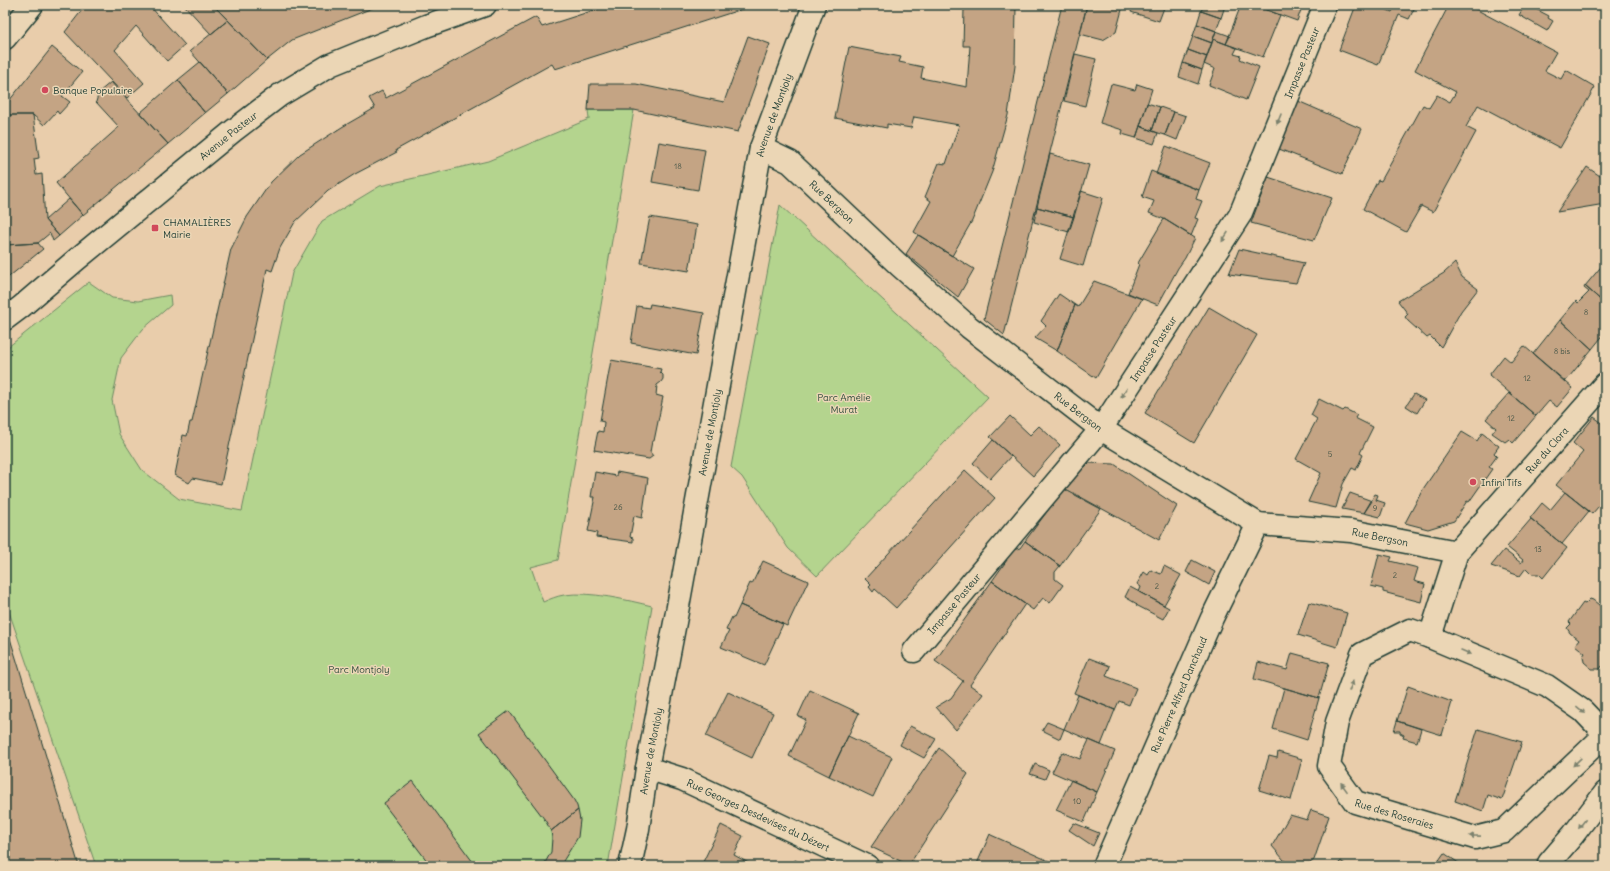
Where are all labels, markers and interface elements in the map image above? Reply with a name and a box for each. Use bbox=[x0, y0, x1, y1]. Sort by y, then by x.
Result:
street label: Impasse Pasteur bbox=[1281, 25, 1322, 100]
street label: Avenue de Montjoly bbox=[753, 72, 795, 158]
place label: Banque Populaire bbox=[53, 84, 132, 97]
marker: Banque Populaire bbox=[40, 85, 50, 95]
street label: Avenue Pasteur bbox=[197, 108, 260, 163]
one-way arrow bbox=[1276, 113, 1282, 125]
house number: 18 bbox=[674, 161, 682, 171]
street label: Rue Bergson bbox=[807, 177, 857, 226]
place label: CHAMALIÈRES Mairie bbox=[163, 216, 231, 241]
marker: CHAMALIÈRES Mairie bbox=[150, 223, 160, 233]
one-way arrow bbox=[1221, 232, 1229, 242]
house number: 8 bbox=[1584, 307, 1589, 317]
street label: Impasse Pasteur bbox=[1127, 313, 1179, 384]
house number: 8 bis bbox=[1554, 346, 1571, 356]
house number: 12 bbox=[1523, 373, 1531, 383]
street label: Avenue de Montjoly bbox=[695, 388, 724, 477]
one-way arrow bbox=[1120, 388, 1128, 398]
street label: Rue Bergson bbox=[1052, 389, 1105, 434]
park label: Parc Amélie Murat bbox=[817, 391, 871, 416]
house number: 12 bbox=[1507, 413, 1515, 423]
street label: Rue du Clora bbox=[1523, 424, 1571, 476]
house number: 5 bbox=[1328, 449, 1333, 459]
place label: Infini'Tifs bbox=[1481, 476, 1522, 489]
marker: Infini'Tifs bbox=[1468, 477, 1478, 487]
house number: 26 bbox=[614, 502, 623, 512]
house number: 9 bbox=[1373, 503, 1378, 513]
street label: Rue Bergson bbox=[1351, 525, 1410, 549]
house number: 13 bbox=[1534, 544, 1542, 554]
street label: Impasse Pasteur bbox=[924, 570, 983, 637]
house number: 2 bbox=[1393, 570, 1398, 580]
house number: 2 bbox=[1155, 581, 1160, 591]
street label: Rue Pierre Alfred Danchaud bbox=[1148, 634, 1210, 755]
one-way arrow bbox=[1460, 649, 1471, 655]
park label: Parc Montjoly bbox=[328, 663, 390, 676]
one-way arrow bbox=[1348, 679, 1354, 691]
street label: Avenue de Montjoly bbox=[637, 706, 665, 795]
one-way arrow bbox=[1576, 706, 1586, 715]
one-way arrow bbox=[1572, 757, 1582, 767]
street label: Rue Georges Desdevises du Dézert bbox=[685, 776, 832, 854]
one-way arrow bbox=[1340, 782, 1348, 792]
house number: 10 bbox=[1073, 796, 1081, 806]
street label: Rue des Roseraies bbox=[1353, 796, 1436, 832]
one-way arrow bbox=[1577, 819, 1586, 830]
one-way arrow bbox=[1468, 833, 1481, 839]

